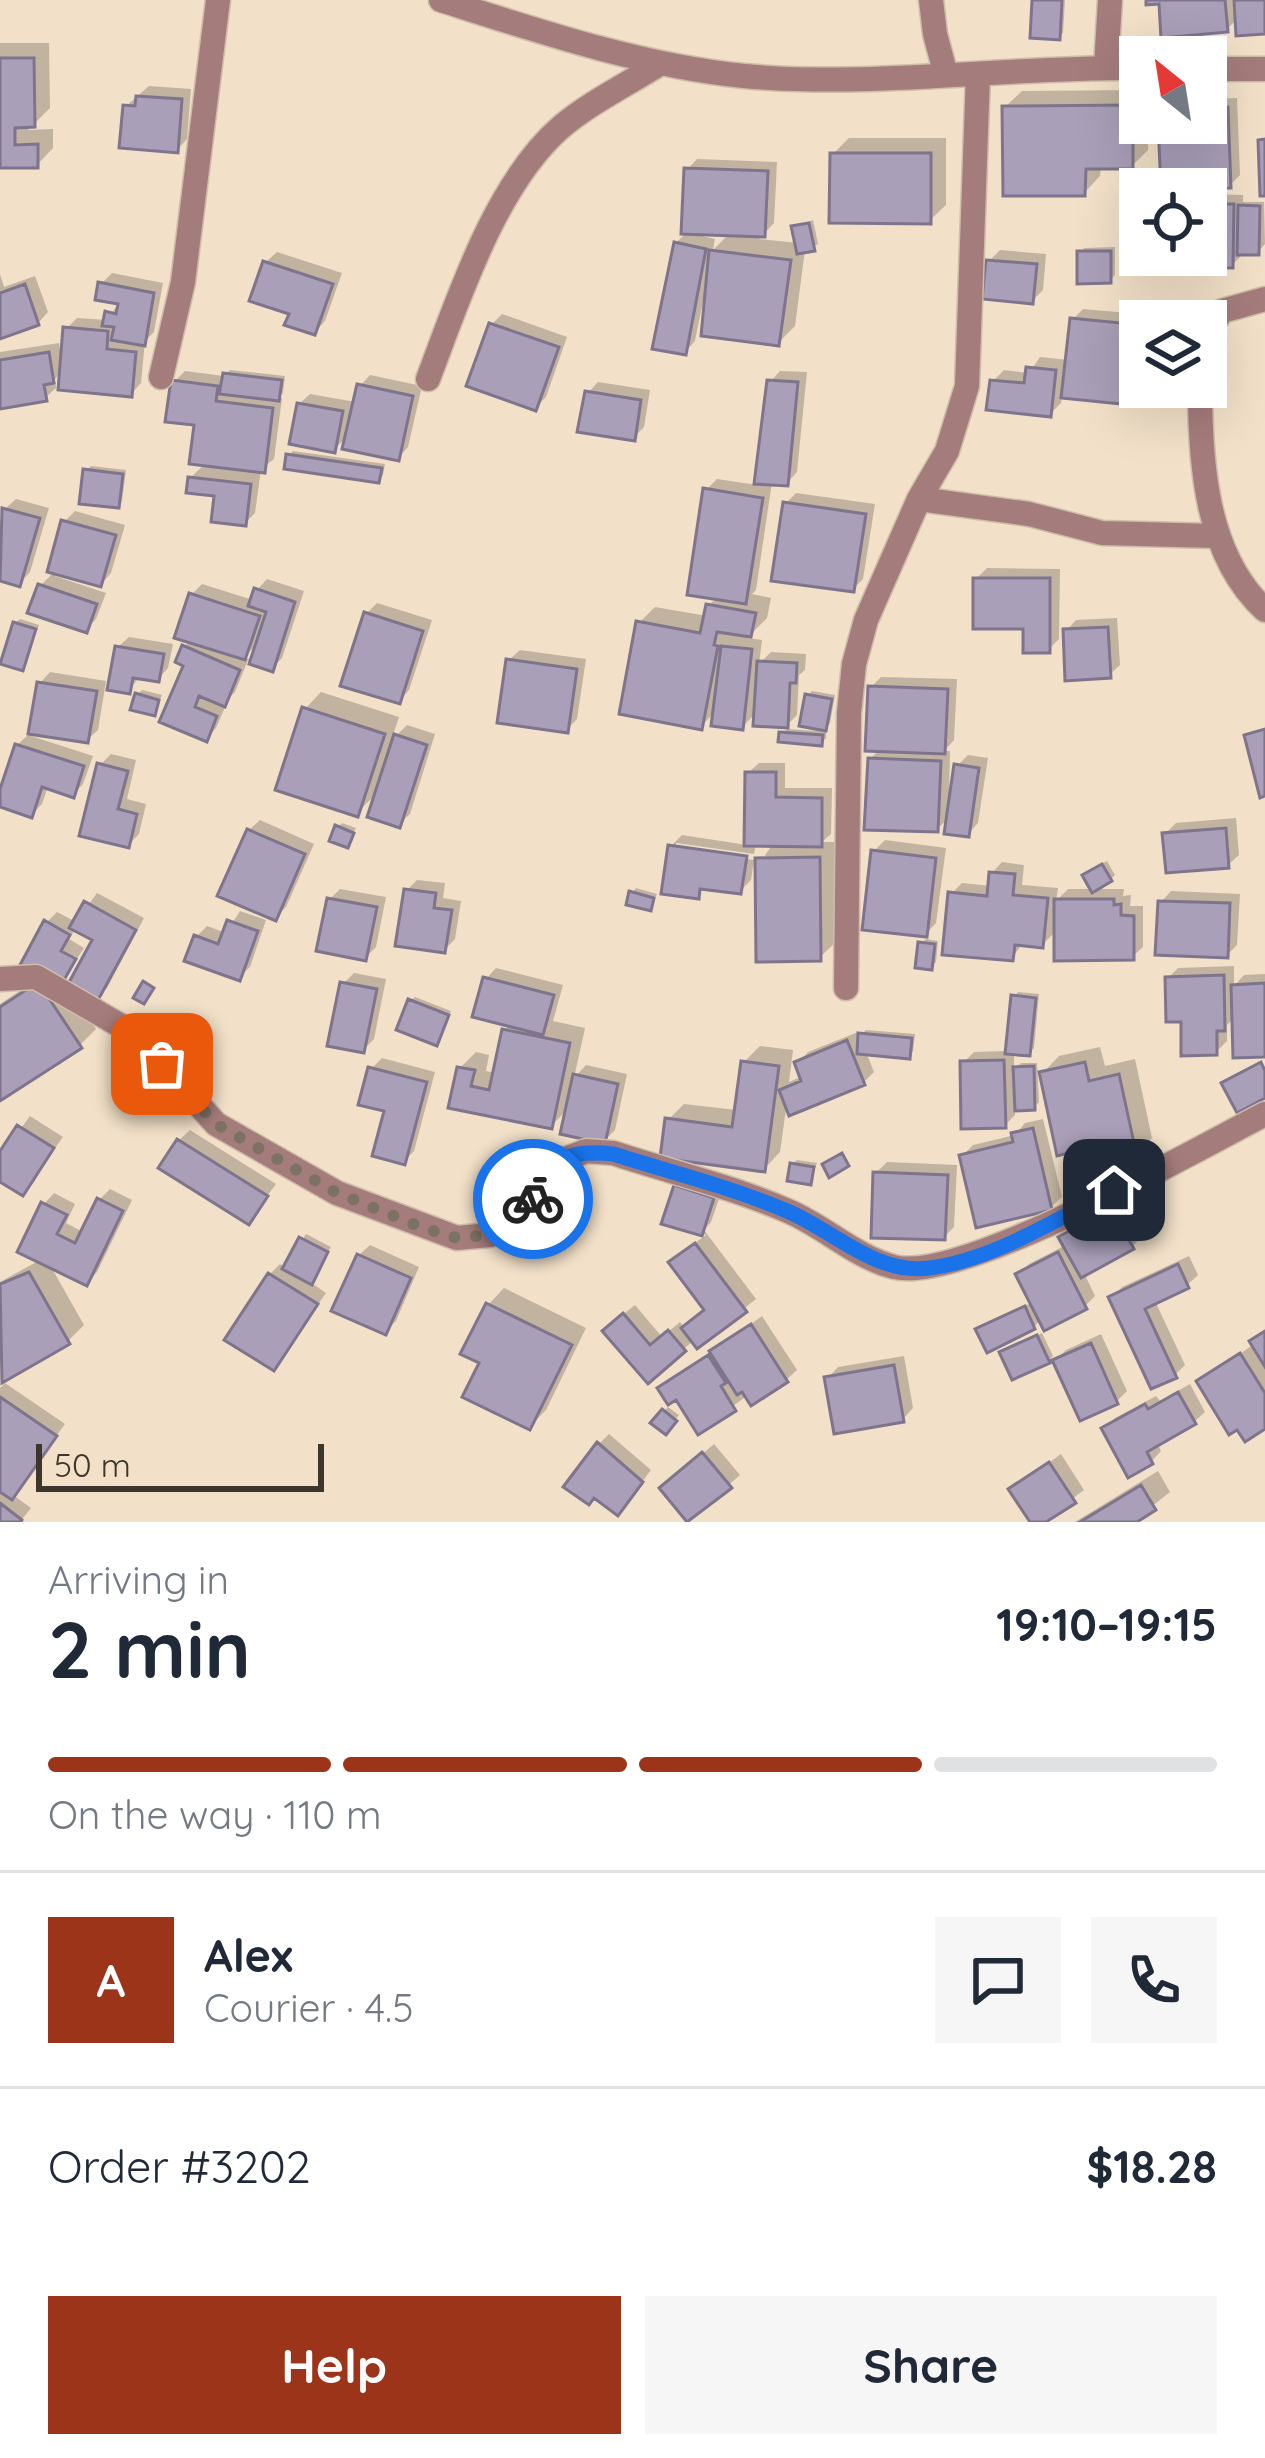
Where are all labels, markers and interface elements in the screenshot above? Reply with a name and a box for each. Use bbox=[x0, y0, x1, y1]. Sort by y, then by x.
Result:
north arrow bbox=[1119, 36, 1227, 144]
map controls bbox=[1119, 36, 1227, 408]
button: locate bbox=[1119, 168, 1227, 276]
button: layers bbox=[1119, 300, 1227, 408]
pin bbox=[111, 1013, 213, 1115]
icon: bag bbox=[129, 1031, 195, 1097]
courier bbox=[473, 1139, 593, 1259]
pin bbox=[1063, 1139, 1165, 1241]
icon: home bbox=[1081, 1157, 1147, 1223]
icon: bike bbox=[500, 1166, 566, 1232]
scale bar bbox=[36, 1438, 324, 1491]
text: 50 m bbox=[54, 1444, 131, 1485]
text: Arriving in bbox=[48, 1555, 229, 1604]
text: 19:10–19:15 bbox=[996, 1596, 1217, 1652]
text: 2 min bbox=[48, 1600, 251, 1698]
text: On the way · 110 m bbox=[48, 1790, 382, 1839]
button: chat bbox=[935, 1917, 1061, 2043]
button: phone bbox=[1091, 1917, 1217, 2043]
text: Alex bbox=[204, 1927, 293, 1983]
text: A bbox=[97, 1952, 125, 2008]
text: Courier · 4.5 bbox=[204, 1983, 413, 2032]
text: Order #3202 bbox=[48, 2138, 311, 2194]
text: $18.28 bbox=[1086, 2138, 1217, 2194]
button: Help bbox=[48, 2296, 621, 2434]
button: Share bbox=[645, 2296, 1217, 2434]

